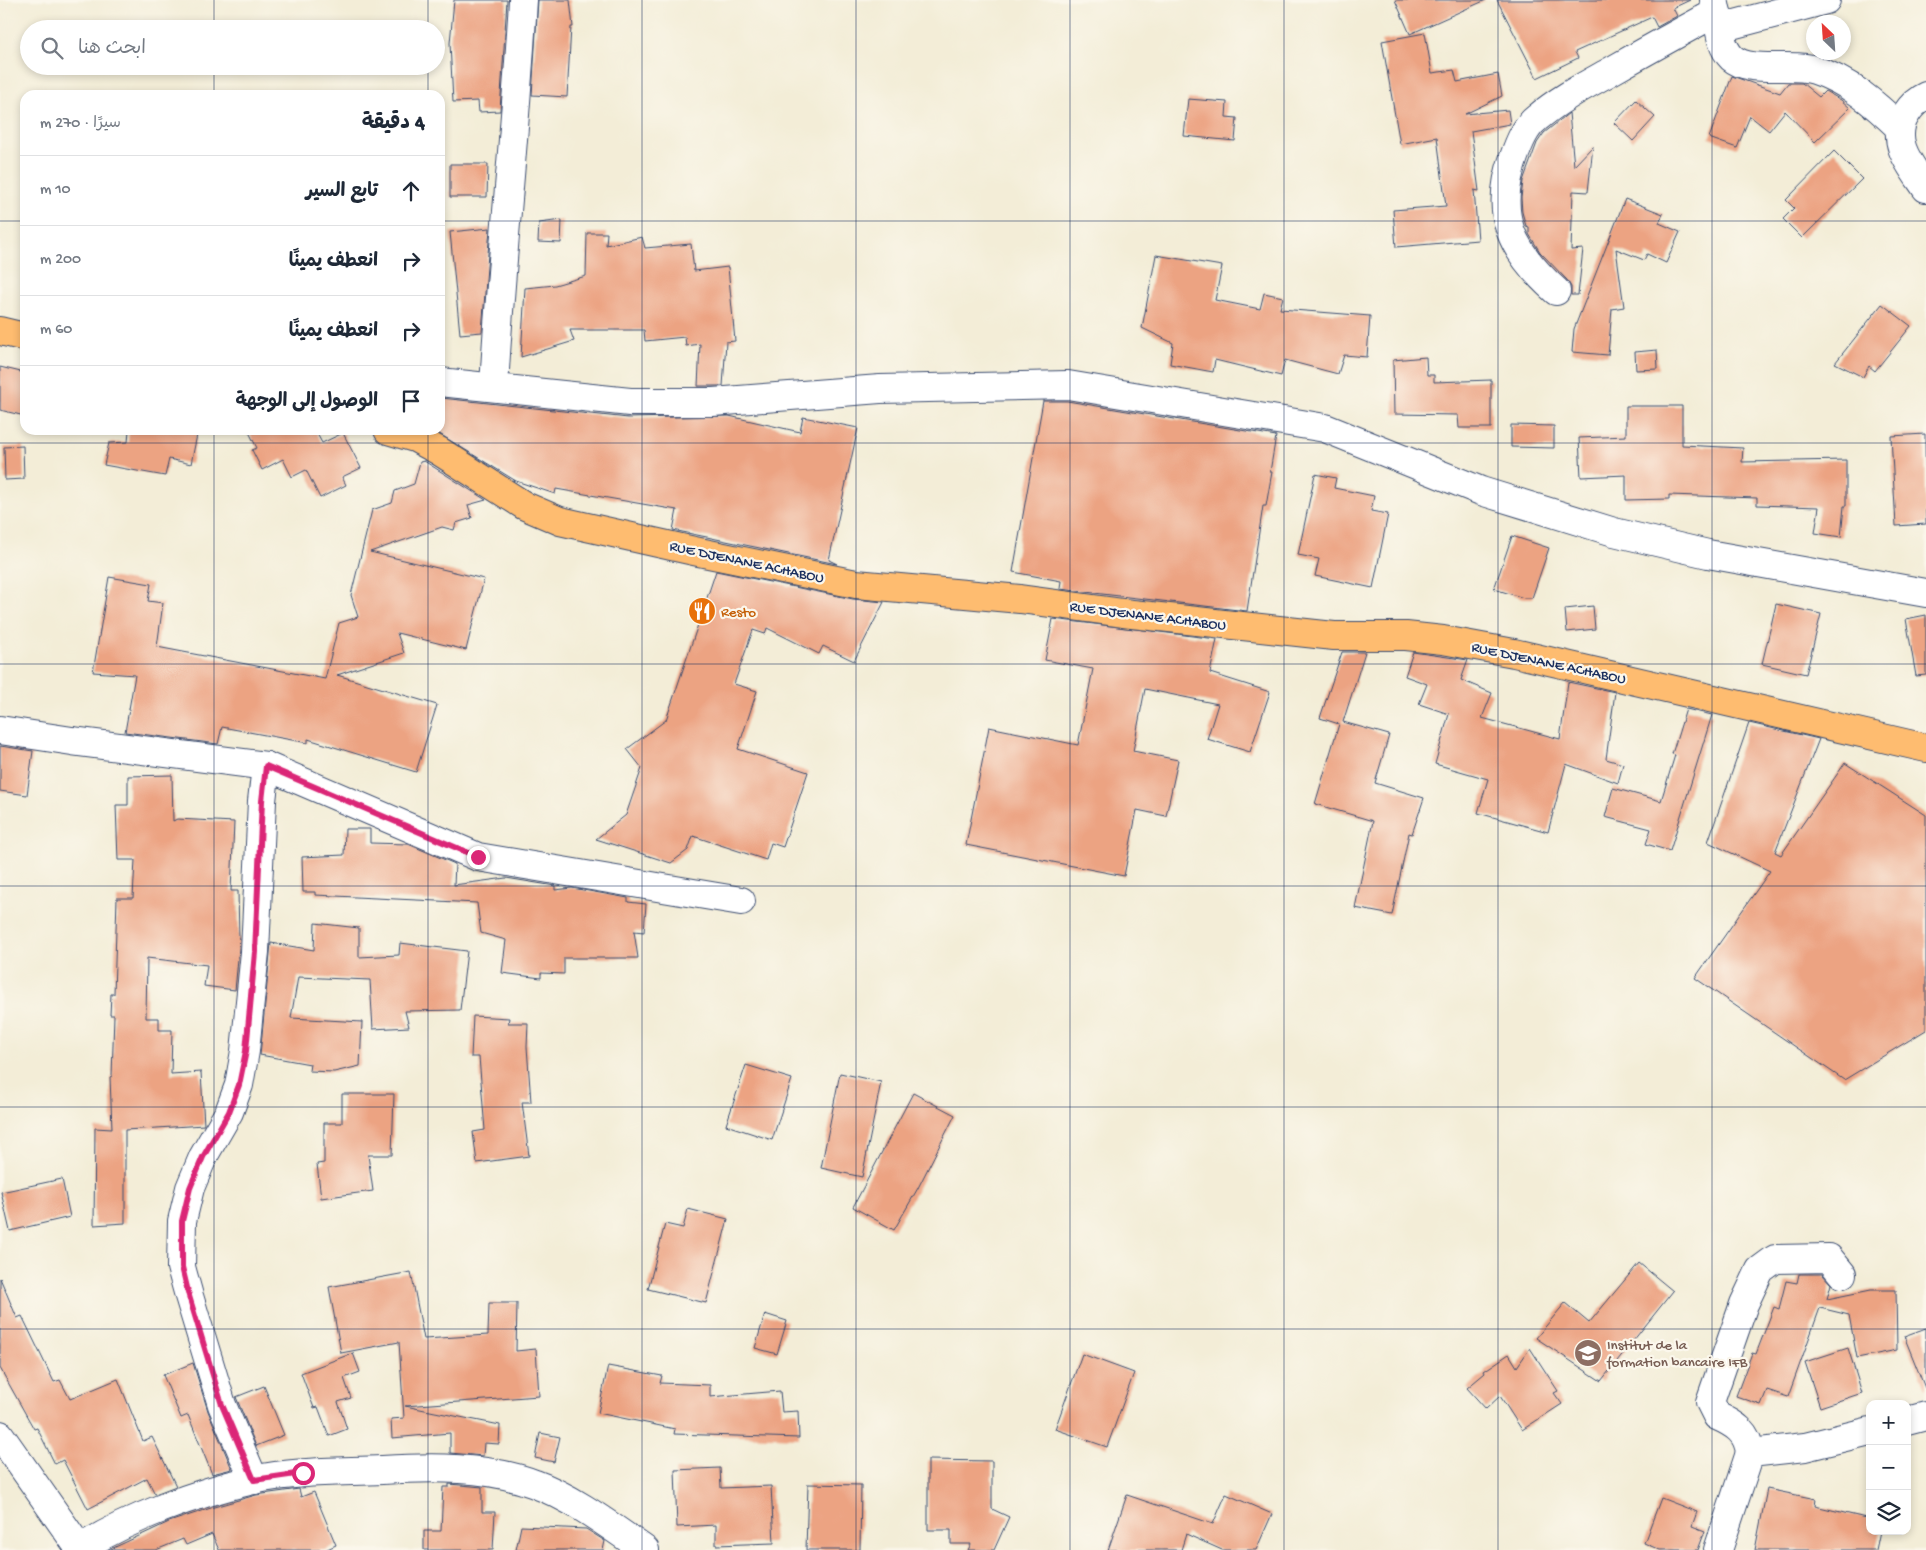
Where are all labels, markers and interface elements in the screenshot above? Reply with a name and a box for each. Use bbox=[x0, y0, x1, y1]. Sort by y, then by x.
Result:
north arrow bbox=[1806, 15, 1851, 60]
search box bbox=[20, 20, 445, 75]
icon: search bbox=[38, 34, 66, 62]
text: ابحث هنا bbox=[78, 38, 146, 61]
text: 4 دقيقة bbox=[362, 112, 425, 137]
text: سيرًا · 270 m bbox=[40, 115, 121, 134]
icon: ahead bbox=[397, 177, 425, 205]
text: 10 m bbox=[40, 181, 71, 200]
text: تابع السير bbox=[306, 181, 378, 204]
icon: right bbox=[397, 247, 425, 275]
text: 200 m bbox=[40, 251, 81, 270]
text: انعطف يمينًا bbox=[289, 251, 378, 274]
icon: right bbox=[397, 317, 425, 345]
text: 60 m bbox=[40, 321, 72, 340]
text: انعطف يمينًا bbox=[289, 321, 378, 344]
icon: arrive bbox=[397, 387, 425, 415]
text: الوصول إلى الوجهة bbox=[235, 391, 378, 414]
street label: RUE DJENANE ACHABOU bbox=[668, 538, 826, 588]
restaurant icon: Resto bbox=[687, 596, 717, 626]
street label: RUE DJENANE ACHABOU bbox=[1068, 598, 1227, 636]
place label: Resto bbox=[721, 604, 756, 622]
street label: RUE DJENANE ACHABOU bbox=[1470, 639, 1628, 689]
route end bbox=[467, 846, 490, 869]
place label: Institut de la formation bancaire IFB bbox=[1606, 1337, 1747, 1372]
school or university icon: Institut de la formation bancaire IFB bbox=[1573, 1338, 1603, 1368]
map controls bbox=[1866, 1400, 1911, 1535]
button: + bbox=[1866, 1400, 1911, 1445]
button: − bbox=[1866, 1445, 1911, 1490]
route start bbox=[292, 1462, 315, 1485]
button: layers bbox=[1866, 1490, 1911, 1535]

